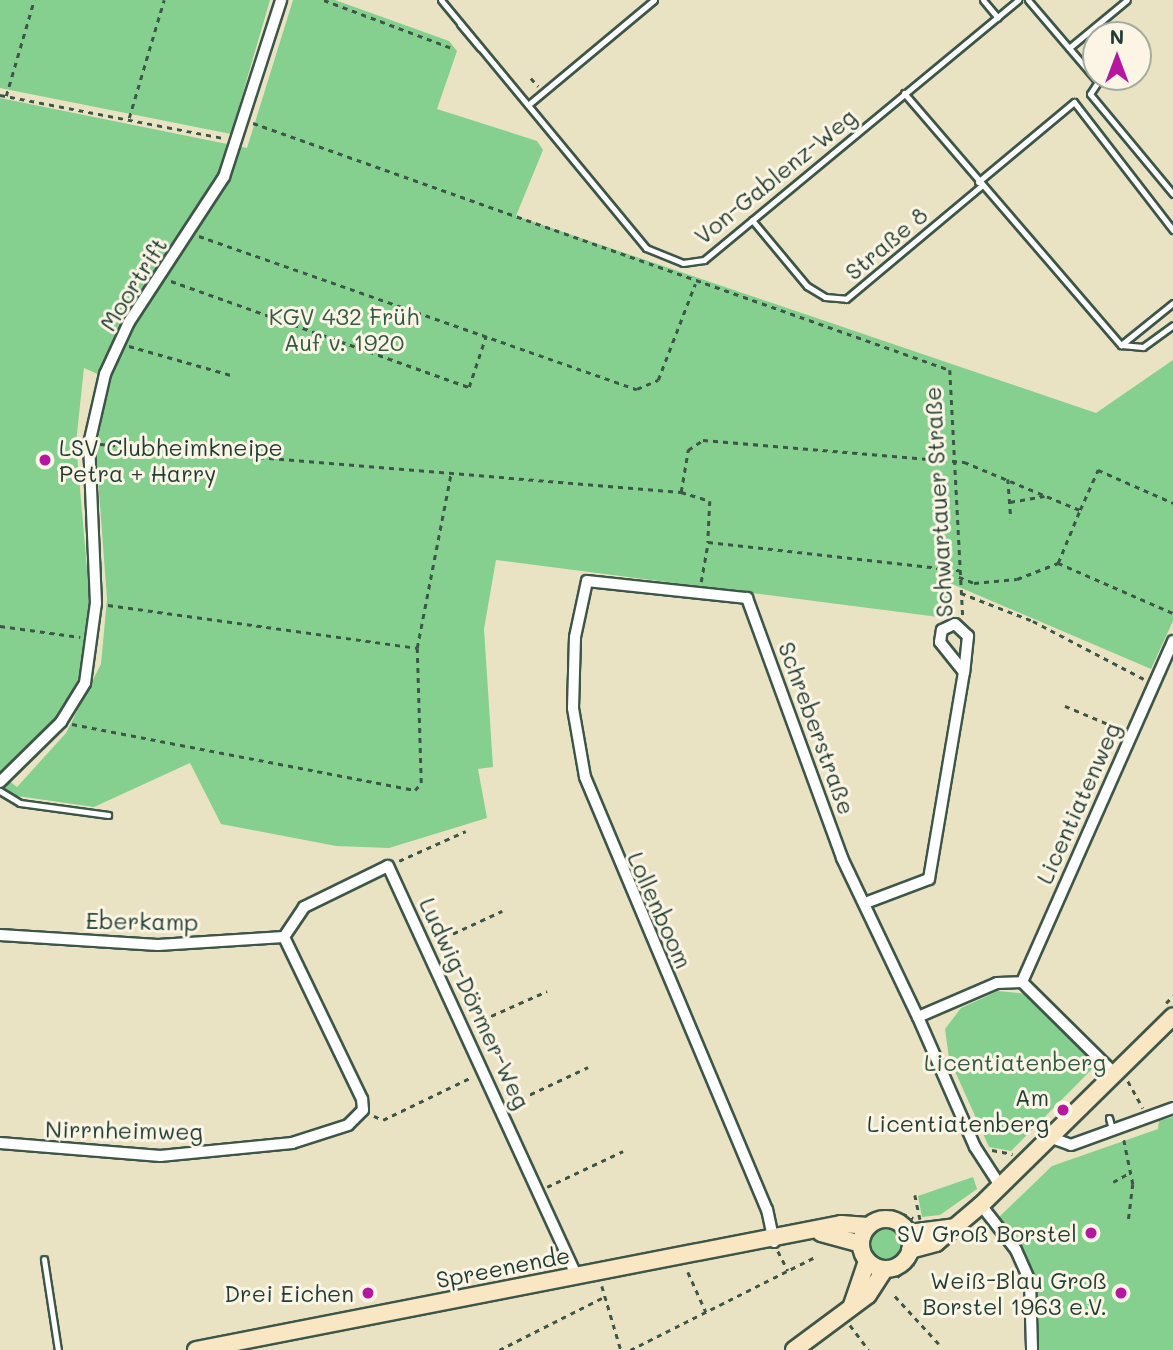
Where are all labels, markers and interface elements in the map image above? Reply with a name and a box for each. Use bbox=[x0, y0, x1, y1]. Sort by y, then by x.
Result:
north arrow bbox=[1082, 21, 1152, 91]
text: N bbox=[1110, 24, 1124, 49]
street label: Von-Gablenz-Weg bbox=[689, 102, 861, 250]
street label: Straße 8 bbox=[839, 201, 933, 285]
street label: Moortrift bbox=[93, 232, 173, 336]
park label: KGV 432 Früh Auf v. 1920 bbox=[269, 302, 419, 356]
street label: Schwartauer Straße bbox=[918, 386, 958, 618]
place label: LSV Clubheimkneipe Petra + Harry bbox=[59, 433, 283, 487]
marker: LSV Clubheimkneipe Petra + Harry bbox=[37, 452, 53, 468]
street label: Schreberstraße bbox=[773, 638, 861, 818]
street label: Licentiatenweg bbox=[1030, 718, 1126, 888]
street label: Lollenboom bbox=[622, 848, 698, 972]
street label: Ludwig-Dörmer-Weg bbox=[414, 893, 536, 1113]
street label: Eberkamp bbox=[85, 906, 199, 936]
park label: Licentiatenberg bbox=[924, 1048, 1106, 1076]
place label: Am Licentiatenberg bbox=[867, 1083, 1049, 1137]
marker: Am Licentiatenberg bbox=[1055, 1102, 1071, 1118]
street label: Nirrnheimweg bbox=[45, 1115, 203, 1145]
place label: SV Groß Borstel bbox=[897, 1219, 1077, 1247]
marker: SV Groß Borstel bbox=[1083, 1225, 1099, 1241]
street label: Spreenende bbox=[434, 1241, 572, 1293]
place label: Weiß-Blau Groß Borstel 1963 e.V. bbox=[922, 1266, 1107, 1320]
place label: Drei Eichen bbox=[224, 1279, 354, 1307]
marker: Drei Eichen bbox=[360, 1285, 376, 1301]
marker: Weiß-Blau Groß Borstel 1963 e.V. bbox=[1113, 1285, 1129, 1301]

